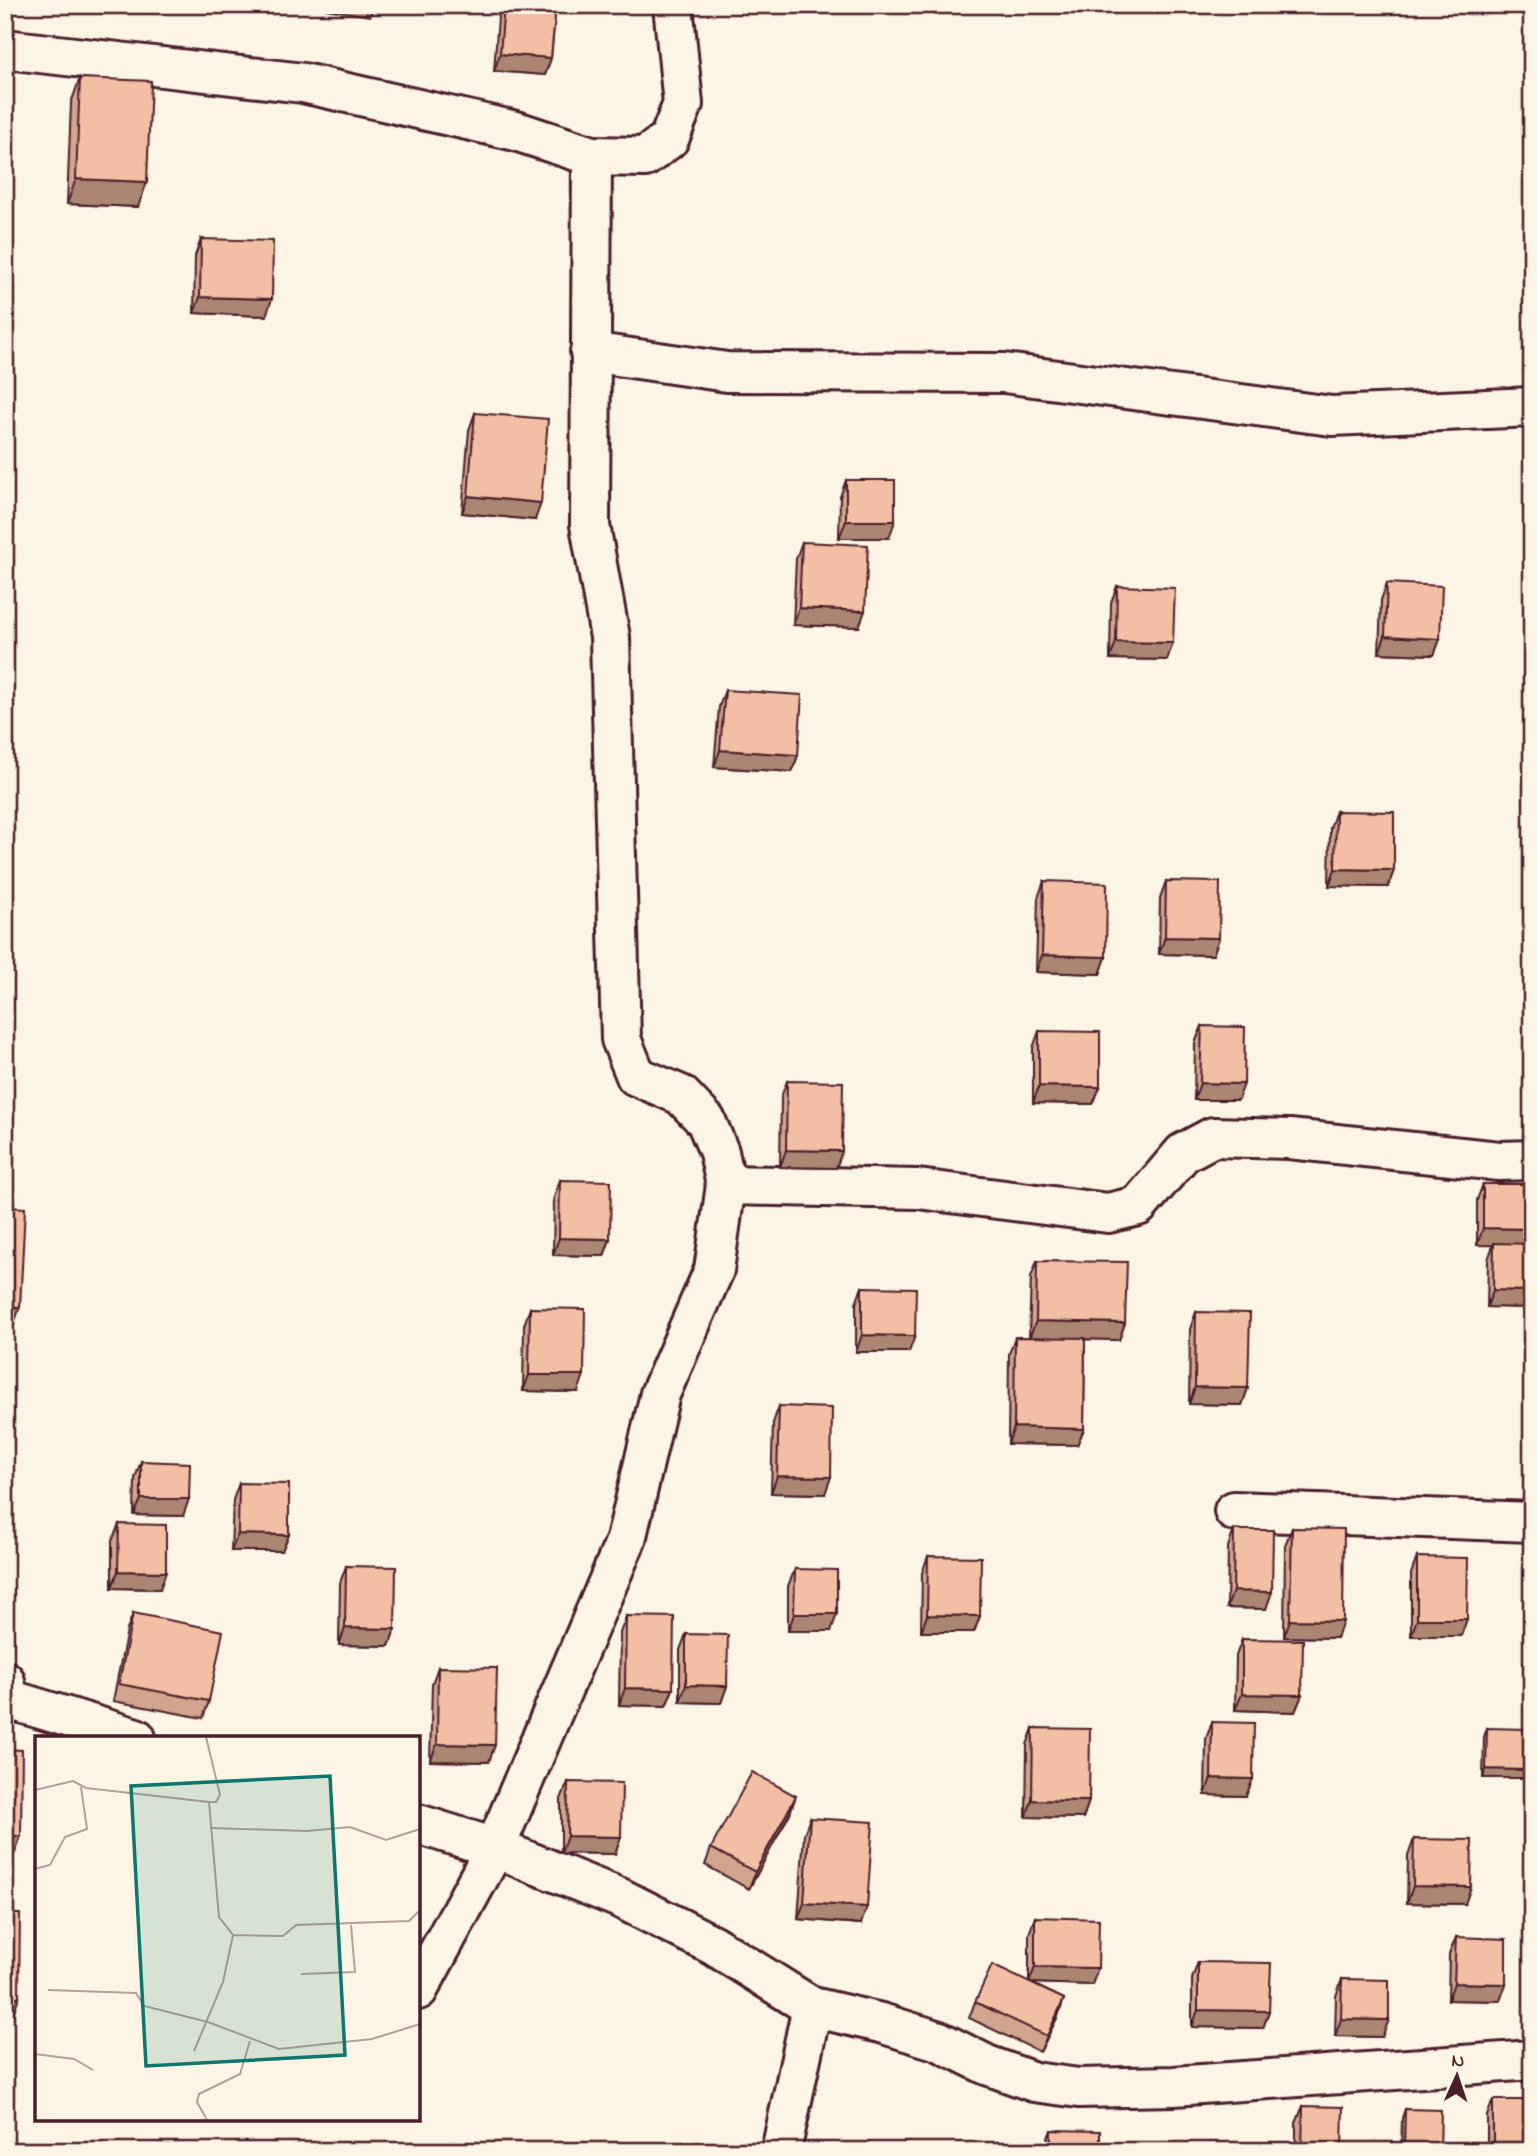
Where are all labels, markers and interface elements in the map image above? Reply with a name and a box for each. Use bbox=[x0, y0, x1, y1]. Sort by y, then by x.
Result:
inset map bbox=[35, 1736, 420, 2121]
north arrow bbox=[1422, 2040, 1492, 2110]
text: N bbox=[1451, 2048, 1465, 2075]

